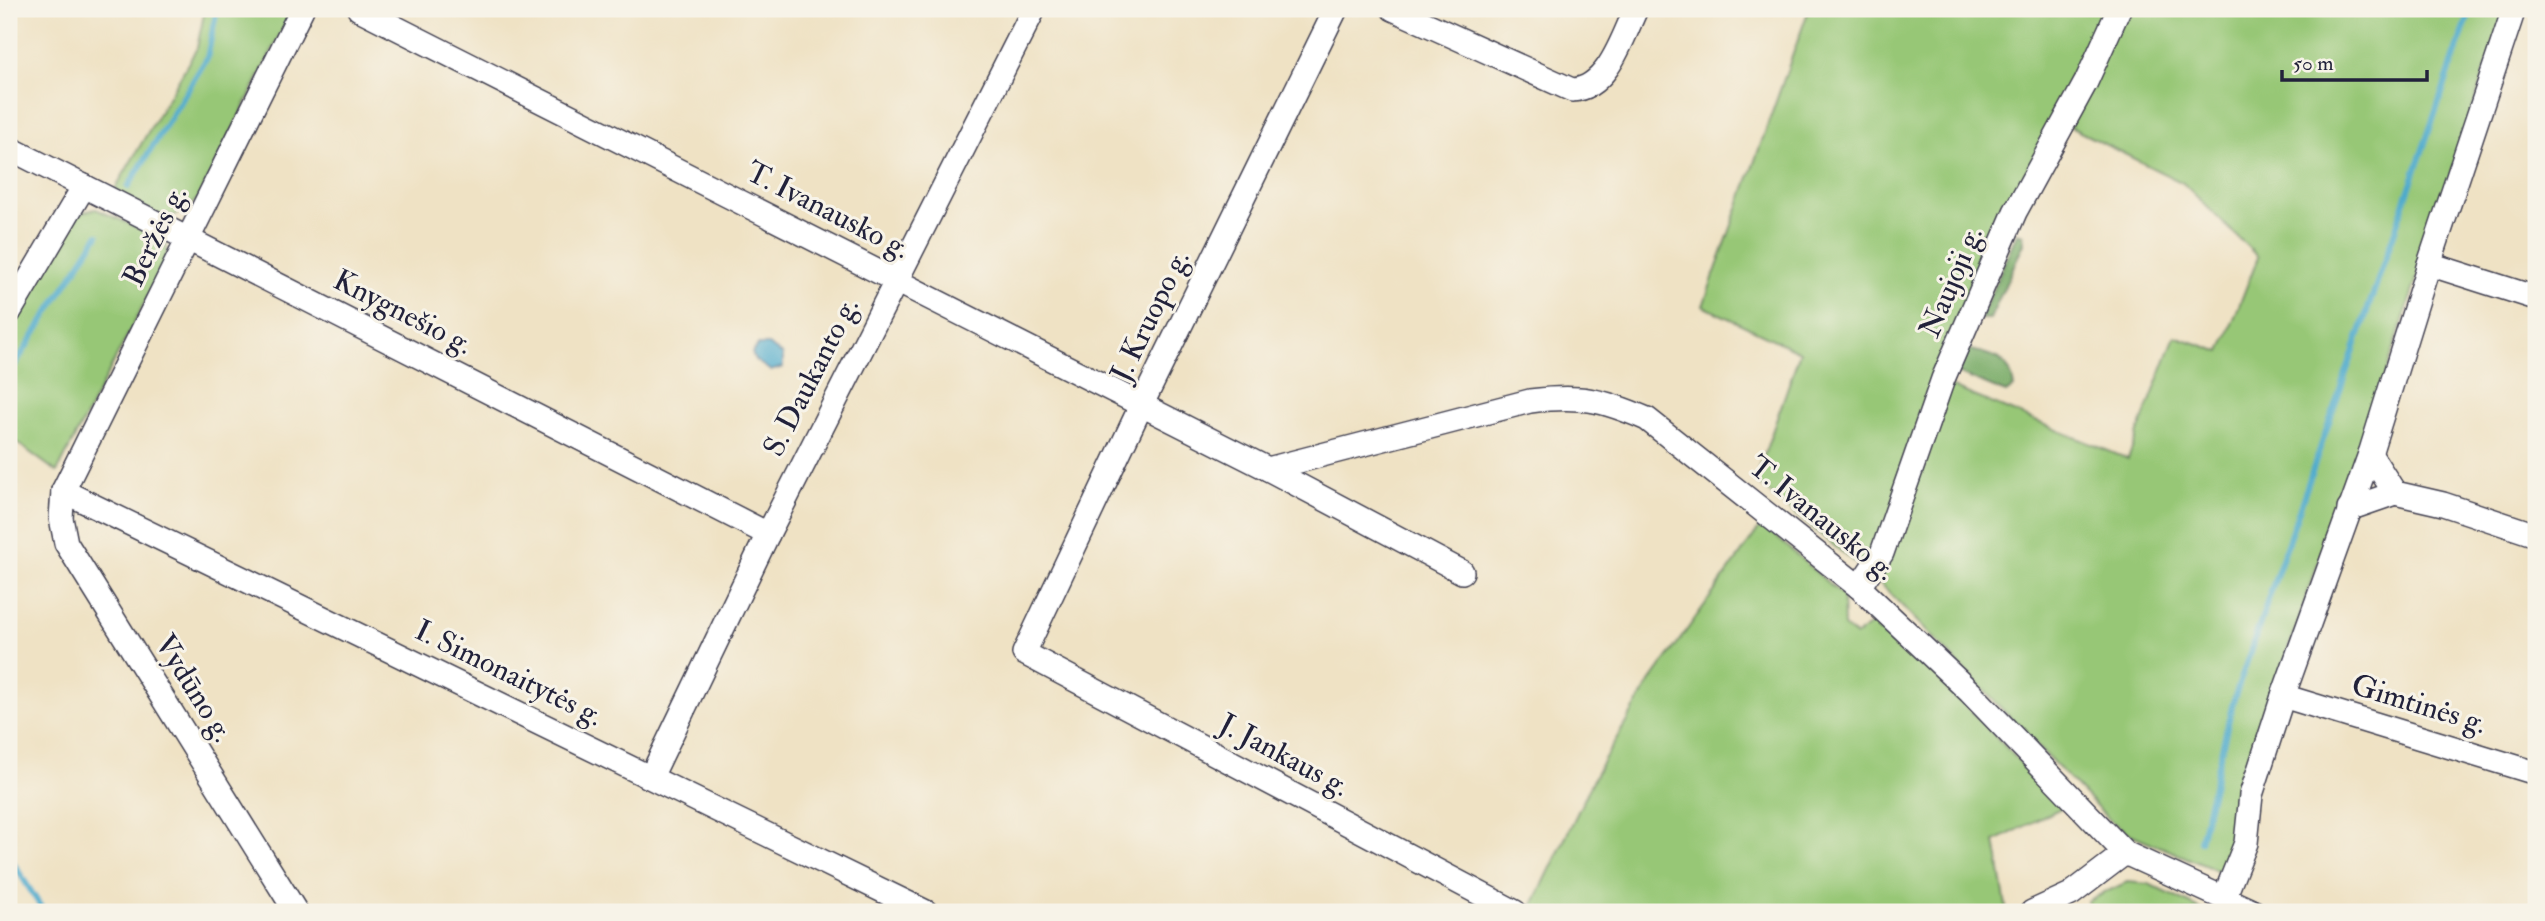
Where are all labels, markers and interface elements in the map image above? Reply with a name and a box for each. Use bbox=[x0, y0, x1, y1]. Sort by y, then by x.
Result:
scale bar bbox=[2282, 38, 2428, 82]
text: 50 m bbox=[2293, 50, 2334, 77]
street label: T. Ivanausko g. bbox=[740, 153, 916, 267]
street label: Beržės g. bbox=[115, 180, 195, 292]
street label: Naujoji g. bbox=[1911, 221, 1991, 343]
street label: J. Kruopo g. bbox=[1102, 244, 1198, 389]
street label: Knygnešio g. bbox=[327, 261, 479, 363]
street label: S. Daukanto g. bbox=[755, 291, 867, 463]
street label: T. Ivanausko g. bbox=[1741, 447, 1903, 589]
street label: I. Simonaitytės g. bbox=[409, 612, 609, 734]
street label: Vydūno g. bbox=[147, 627, 241, 749]
street label: Gimtinės g. bbox=[2347, 666, 2491, 742]
street label: J. Jankaus g. bbox=[1212, 705, 1355, 805]

